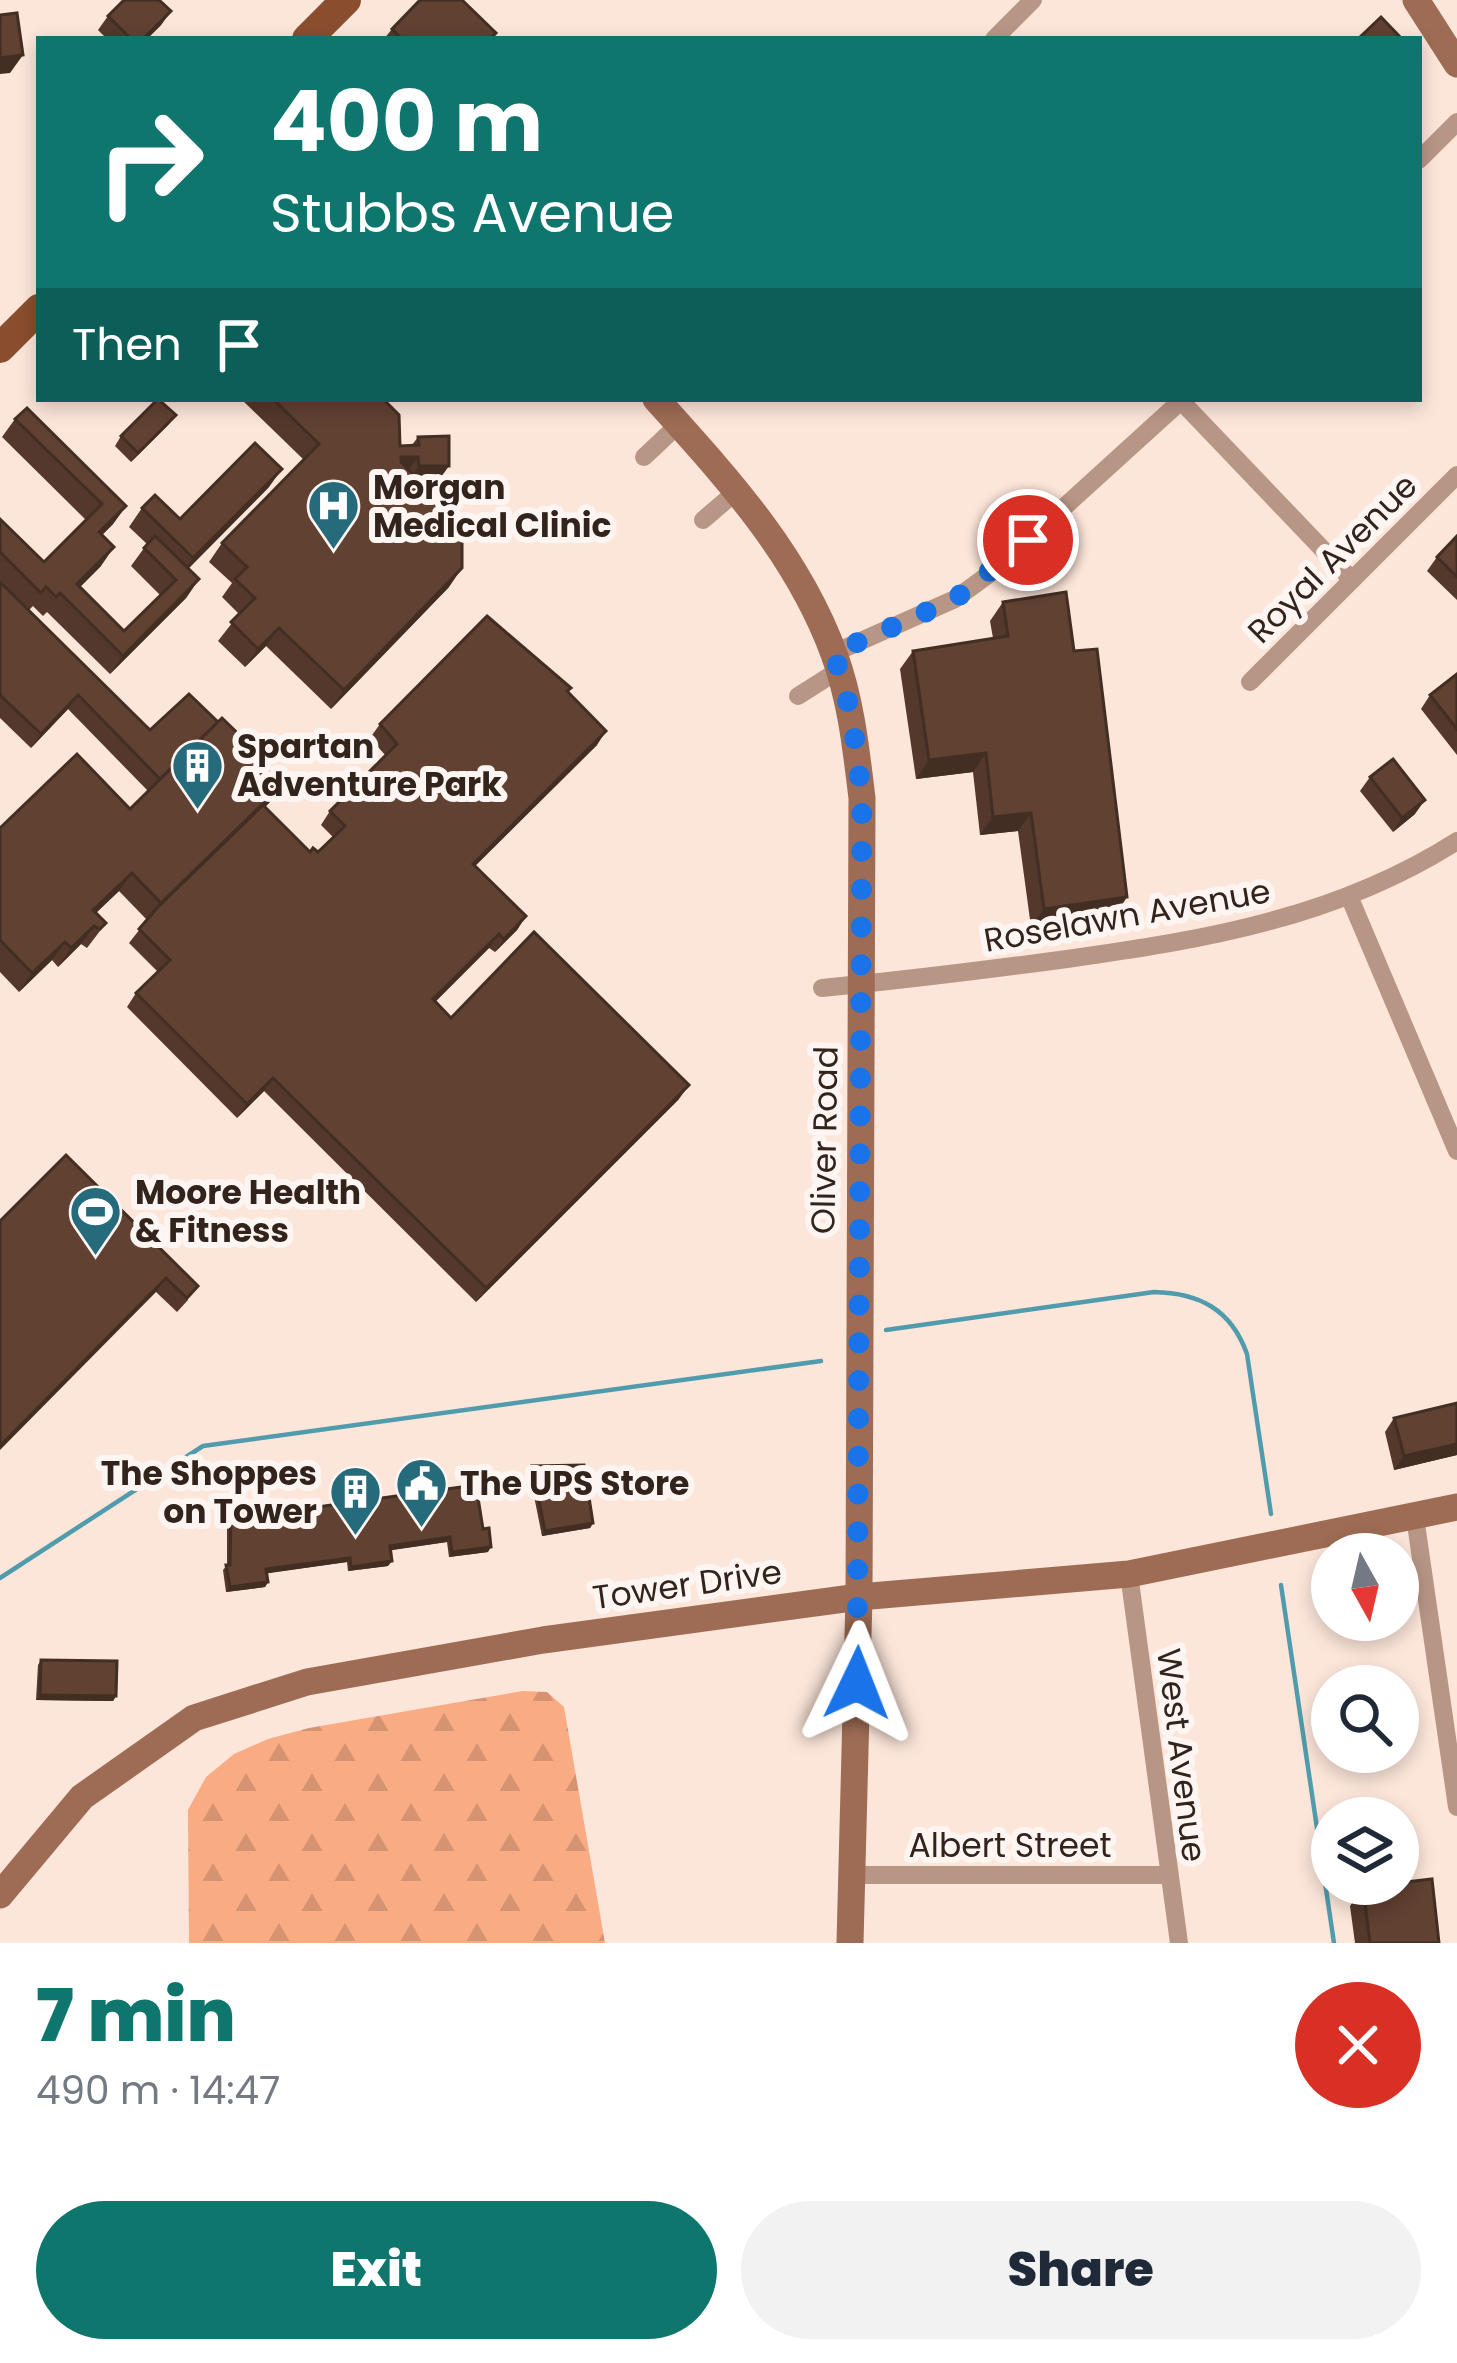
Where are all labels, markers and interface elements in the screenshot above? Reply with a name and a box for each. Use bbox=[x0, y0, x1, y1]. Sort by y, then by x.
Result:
text: 400 m bbox=[270, 63, 543, 180]
icon: right bbox=[72, 84, 228, 240]
text: Stubbs Avenue bbox=[270, 175, 674, 251]
icon: arrive bbox=[206, 312, 272, 378]
text: Then bbox=[72, 313, 182, 376]
street label: Royal Avenue bbox=[1237, 463, 1428, 654]
place label: Morgan Medical Clinic bbox=[373, 464, 611, 549]
hospital icon: Morgan Medical Clinic bbox=[306, 478, 362, 552]
pin bbox=[977, 489, 1079, 591]
icon: arrive bbox=[995, 507, 1061, 573]
place label: Spartan Adventure Park bbox=[237, 723, 502, 808]
building icon: Spartan Adventure Park bbox=[170, 737, 226, 811]
street label: Roselawn Avenue bbox=[980, 867, 1274, 964]
street label: Oliver Road bbox=[799, 1046, 850, 1234]
place label: Moore Health & Fitness bbox=[135, 1169, 361, 1254]
sports icon: Moore Health & Fitness bbox=[68, 1183, 124, 1257]
place label: The Shoppes on Tower bbox=[101, 1450, 317, 1535]
public building icon: The UPS Store bbox=[393, 1455, 449, 1529]
place label: The UPS Store bbox=[460, 1460, 689, 1507]
building icon: The Shoppes on Tower bbox=[328, 1464, 384, 1538]
north arrow bbox=[1311, 1533, 1419, 1641]
map controls bbox=[1311, 1533, 1419, 1905]
street label: Tower Drive bbox=[590, 1548, 785, 1621]
position arrow bbox=[794, 1620, 920, 1746]
street label: West Avenue bbox=[1145, 1646, 1218, 1864]
button: search bbox=[1311, 1665, 1419, 1773]
button: layers bbox=[1311, 1797, 1419, 1905]
street label: Albert Street bbox=[909, 1822, 1111, 1869]
text: 7 min bbox=[36, 1965, 236, 2066]
button: close bbox=[1295, 1982, 1421, 2108]
text: 490 m · 14:47 bbox=[36, 2063, 280, 2118]
button: Exit bbox=[36, 2201, 717, 2339]
button: Share bbox=[741, 2201, 1421, 2339]

